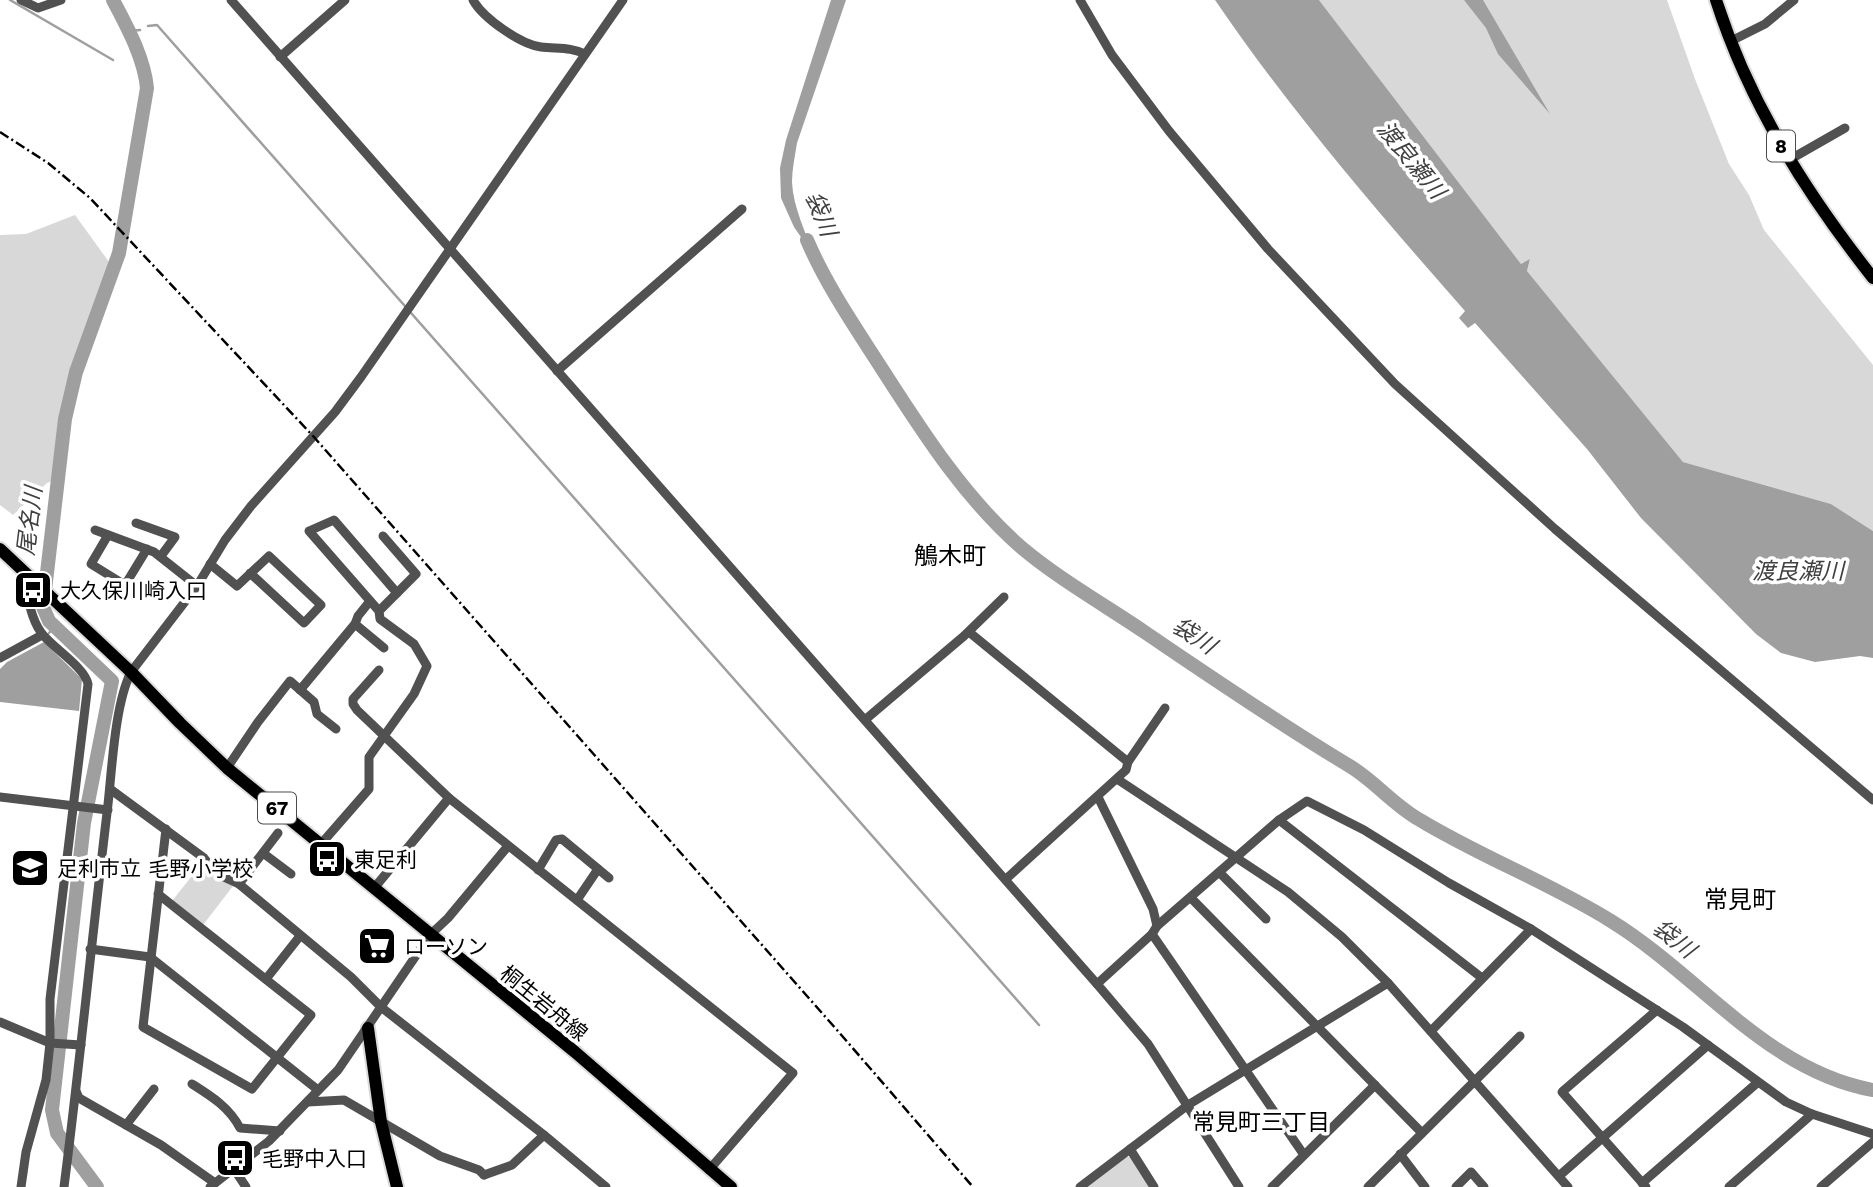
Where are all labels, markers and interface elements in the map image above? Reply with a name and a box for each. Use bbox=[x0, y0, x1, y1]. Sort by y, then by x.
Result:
water label: 渡良瀬川 bbox=[1372, 116, 1452, 207]
road number: 8 bbox=[1767, 130, 1795, 162]
water label: 袋川 bbox=[800, 188, 843, 243]
water label: 尾名川 bbox=[12, 482, 48, 557]
district label: 鵤木町 bbox=[914, 542, 986, 570]
water label: 渡良瀬川 bbox=[1752, 558, 1847, 585]
bus stop icon: 大久保川崎入口 bbox=[12, 569, 54, 611]
place label: 大久保川崎入口 bbox=[60, 578, 207, 603]
water label: 袋川 bbox=[1167, 612, 1223, 661]
road number: 67 bbox=[258, 792, 296, 824]
bus stop icon: 東足利 bbox=[306, 838, 348, 880]
school or university icon: 足利市立 毛野小学校 bbox=[9, 847, 51, 889]
place label: 東足利 bbox=[354, 847, 417, 872]
place label: 足利市立 毛野小学校 bbox=[57, 856, 253, 881]
district label: 常見町 bbox=[1704, 886, 1776, 914]
water label: 袋川 bbox=[1648, 914, 1703, 966]
supermarket icon: ローソン bbox=[356, 925, 398, 967]
place label: ローソン bbox=[404, 934, 488, 959]
street label: 桐生岩舟線 bbox=[495, 960, 593, 1046]
district label: 常見町三丁目 bbox=[1192, 1109, 1330, 1136]
bus stop icon: 毛野中入口 bbox=[214, 1137, 256, 1179]
place label: 毛野中入口 bbox=[262, 1146, 367, 1171]

